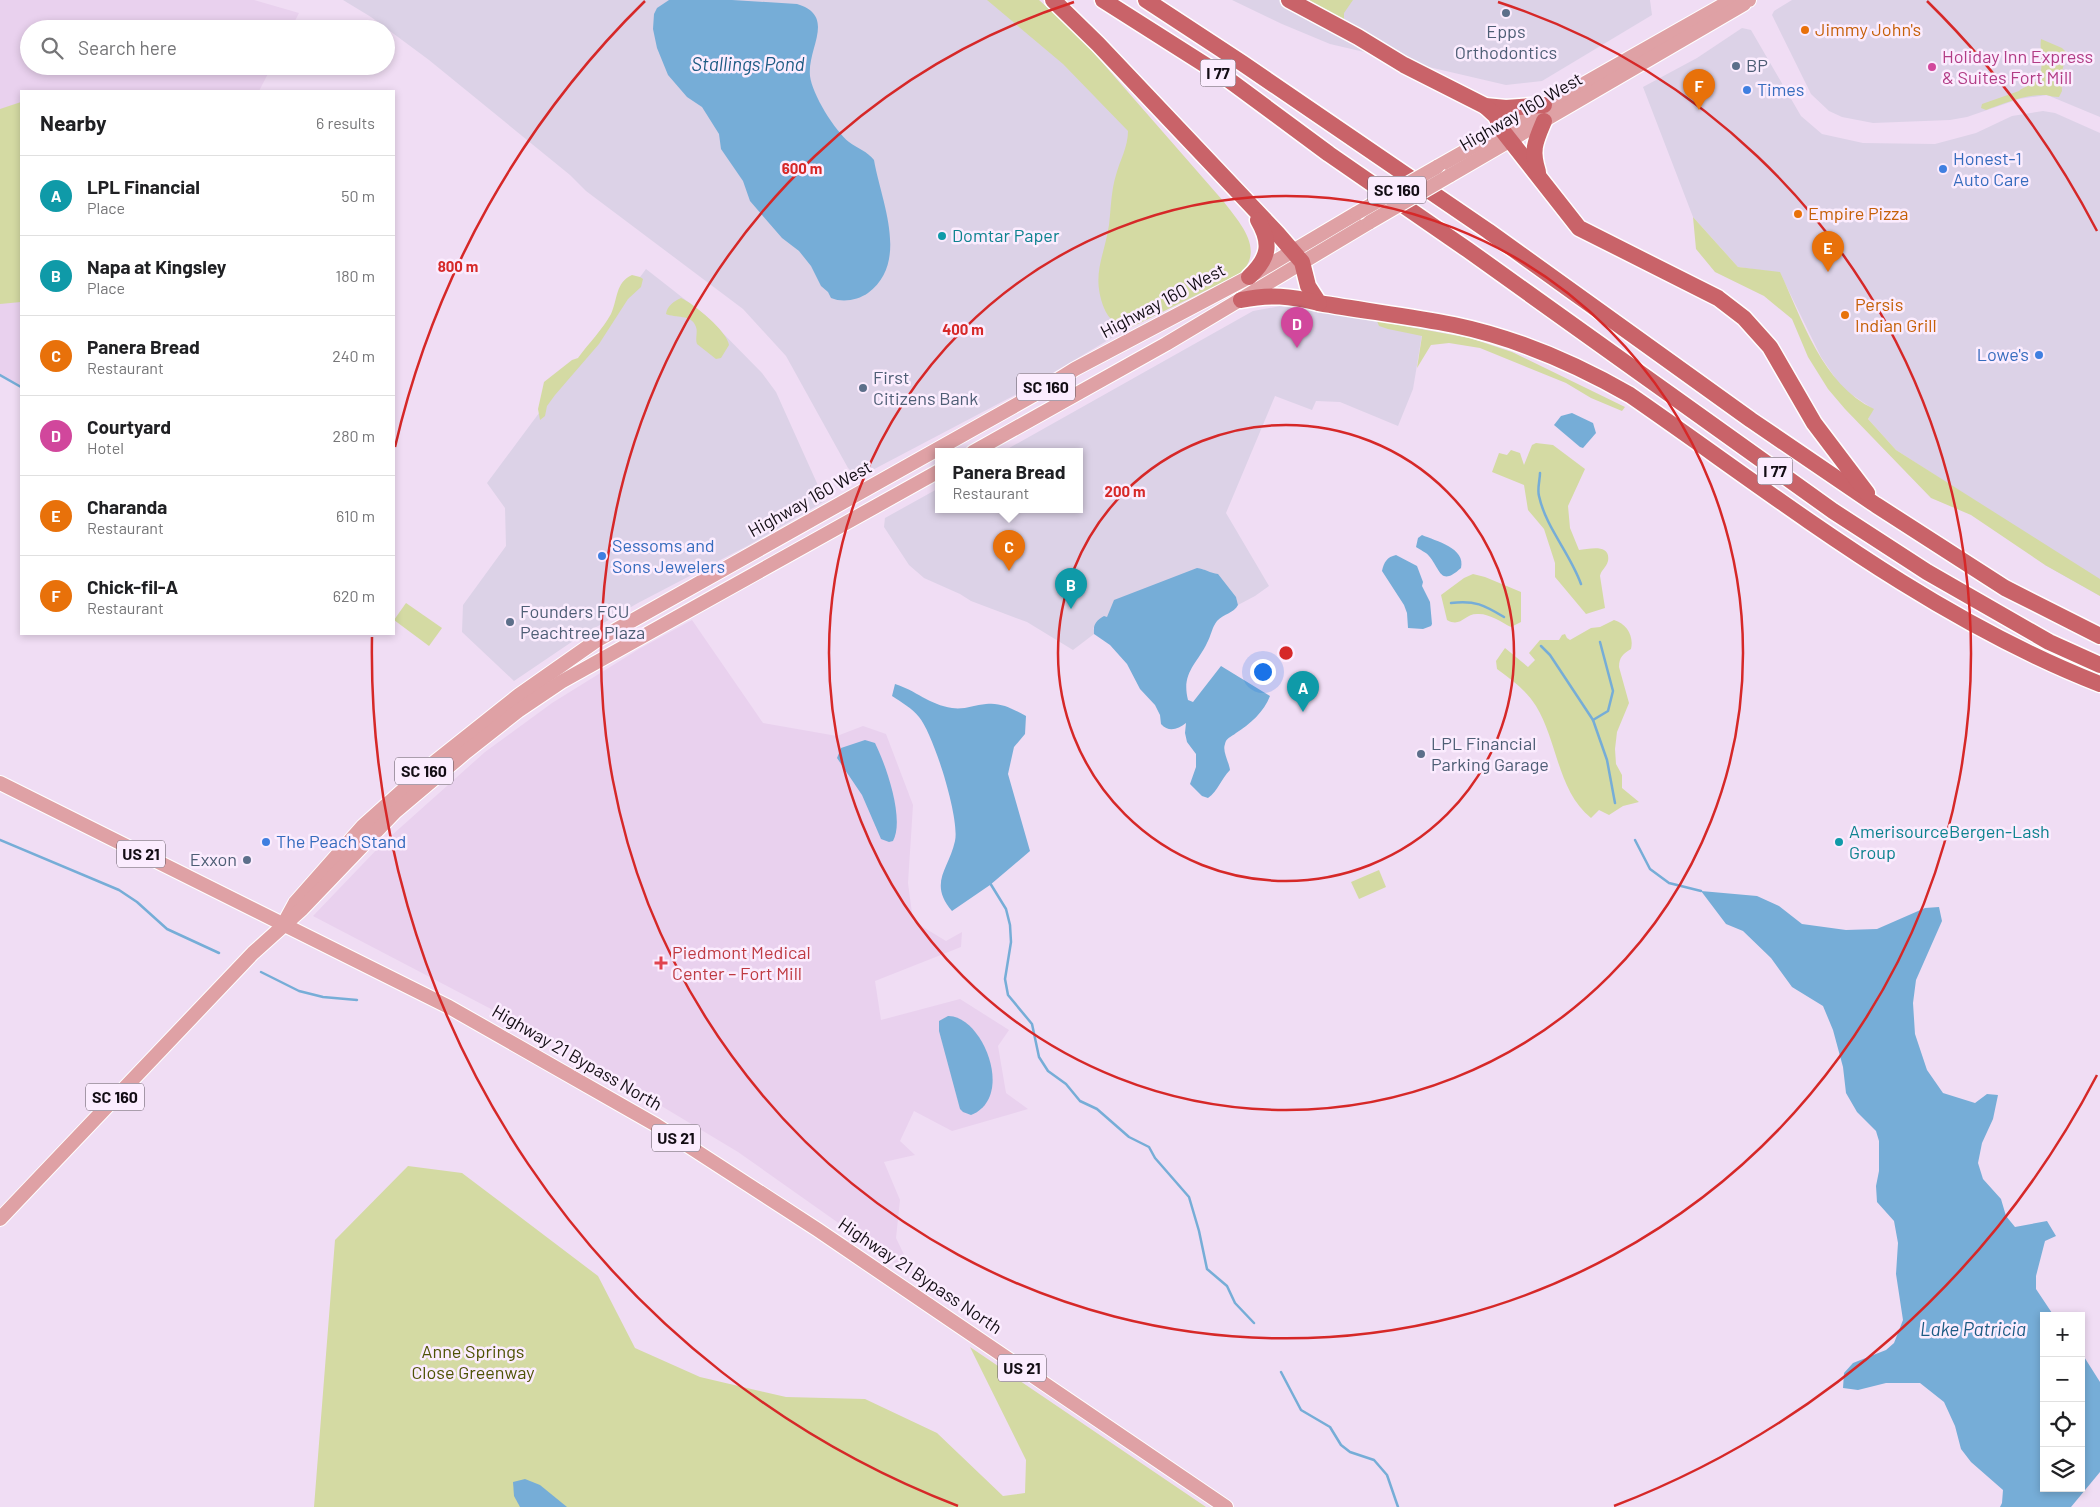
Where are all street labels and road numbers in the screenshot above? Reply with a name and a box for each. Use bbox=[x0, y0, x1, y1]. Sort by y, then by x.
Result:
road number: I 77 bbox=[1200, 59, 1236, 86]
street label: Highway 160 West bbox=[1455, 67, 1586, 155]
road number: SC 160 bbox=[1368, 176, 1426, 204]
street label: Highway 160 West bbox=[1096, 258, 1229, 342]
road number: SC 160 bbox=[1017, 374, 1075, 401]
street label: Highway 160 West bbox=[744, 455, 875, 541]
road number: I 77 bbox=[1758, 458, 1792, 484]
road number: SC 160 bbox=[395, 758, 453, 784]
road number: US 21 bbox=[117, 841, 165, 868]
street label: Highway 21 Bypass North bbox=[488, 999, 667, 1115]
road number: SC 160 bbox=[86, 1084, 144, 1110]
road number: US 21 bbox=[652, 1124, 700, 1152]
street label: Highway 21 Bypass North bbox=[834, 1212, 1007, 1338]
road number: US 21 bbox=[998, 1355, 1046, 1382]

